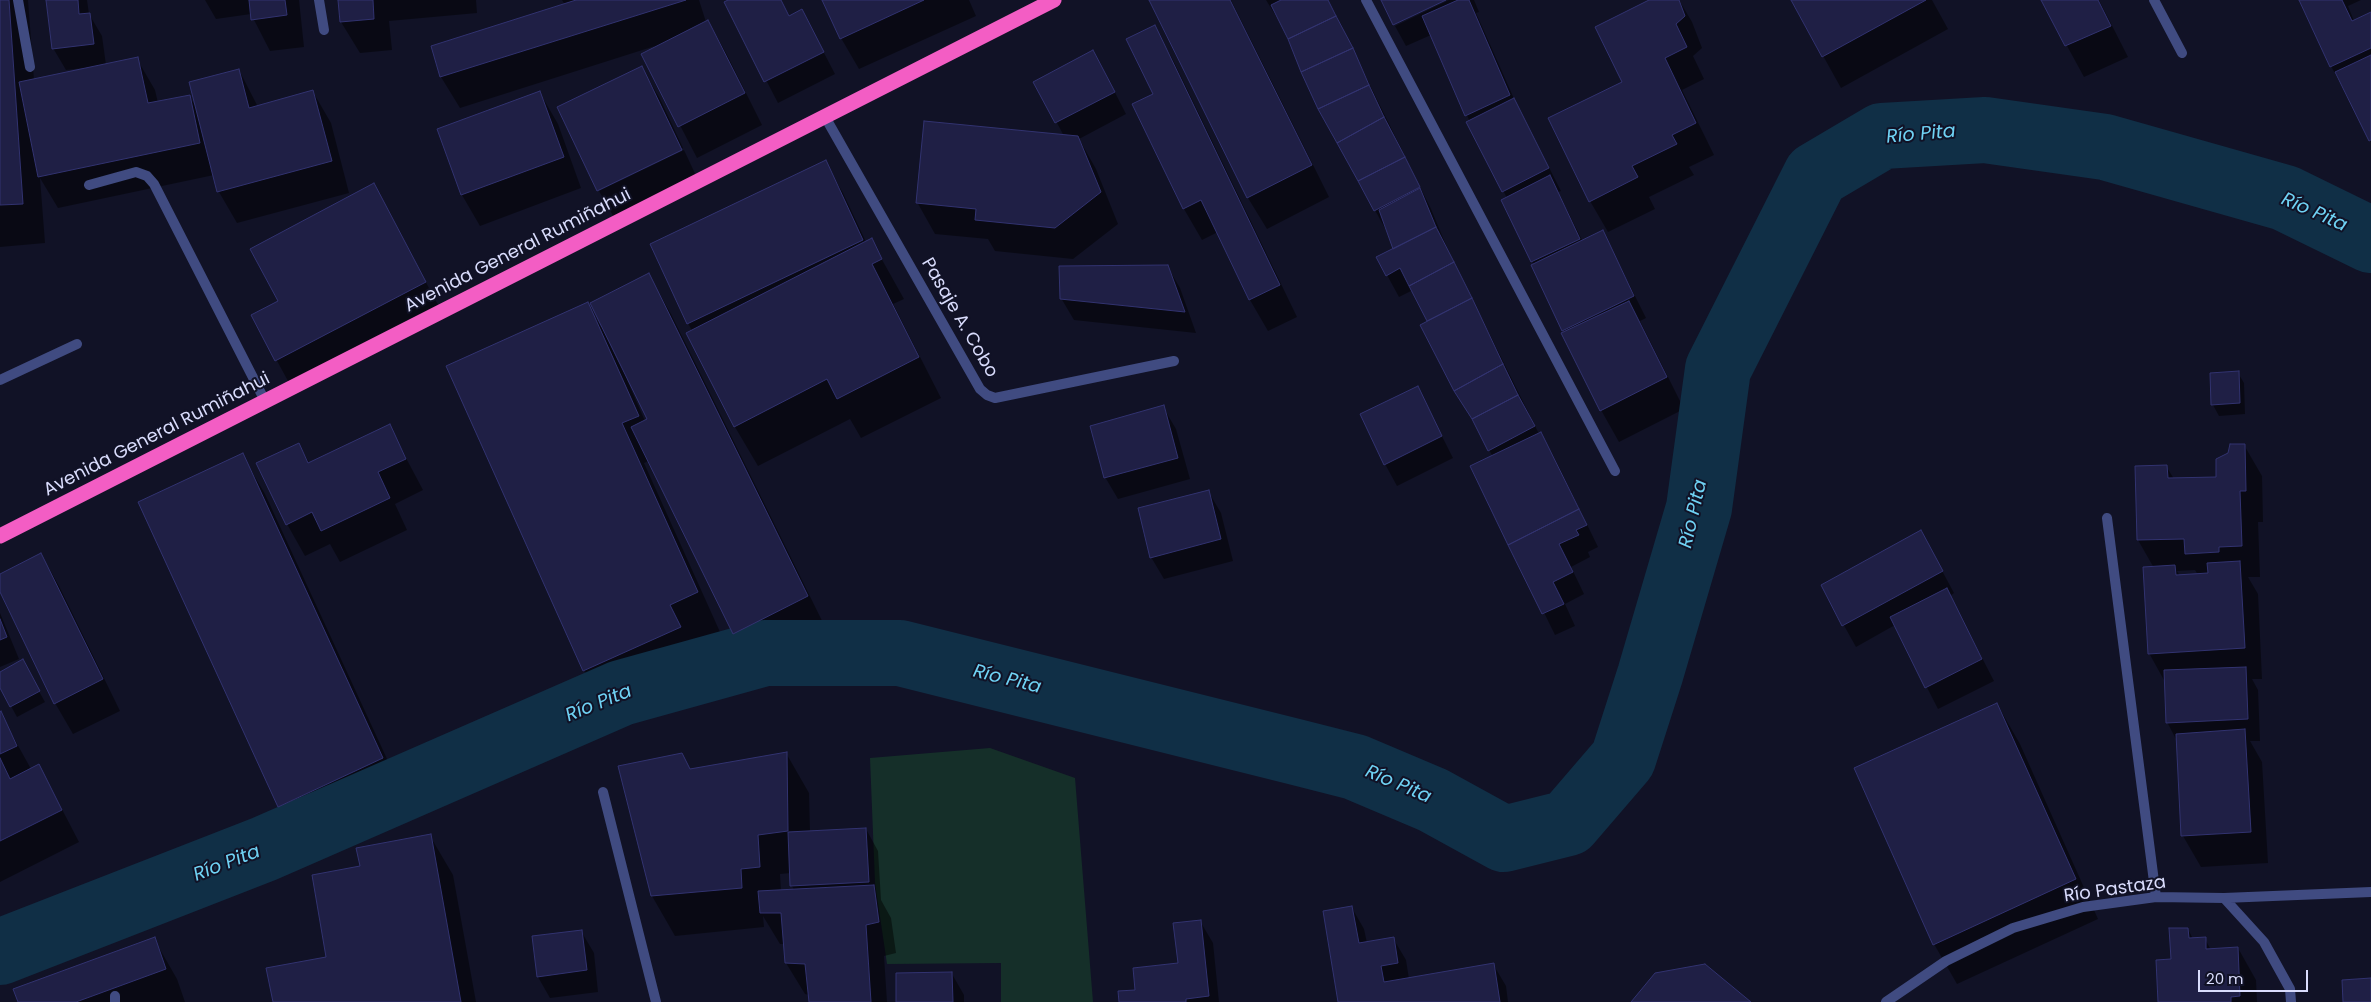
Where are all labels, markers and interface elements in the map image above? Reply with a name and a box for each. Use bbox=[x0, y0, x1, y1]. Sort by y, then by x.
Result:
water label: Río Pita bbox=[1885, 121, 1957, 149]
street label: Avenida General Rumiñahui bbox=[401, 184, 635, 318]
water label: Río Pita bbox=[2278, 188, 2350, 238]
street label: Pasaje A. Cobo bbox=[916, 254, 1002, 382]
street label: Avenida General Rumiñahui bbox=[40, 368, 274, 502]
water label: Río Pita bbox=[1675, 478, 1713, 550]
water label: Río Pita bbox=[971, 661, 1043, 699]
water label: Río Pita bbox=[563, 680, 635, 728]
water label: Río Pita bbox=[1362, 761, 1434, 809]
water label: Río Pita bbox=[190, 841, 264, 887]
street label: Río Pastaza bbox=[2063, 872, 2167, 908]
scale bar bbox=[2201, 960, 2311, 992]
text: 20 m bbox=[2206, 968, 2244, 989]

